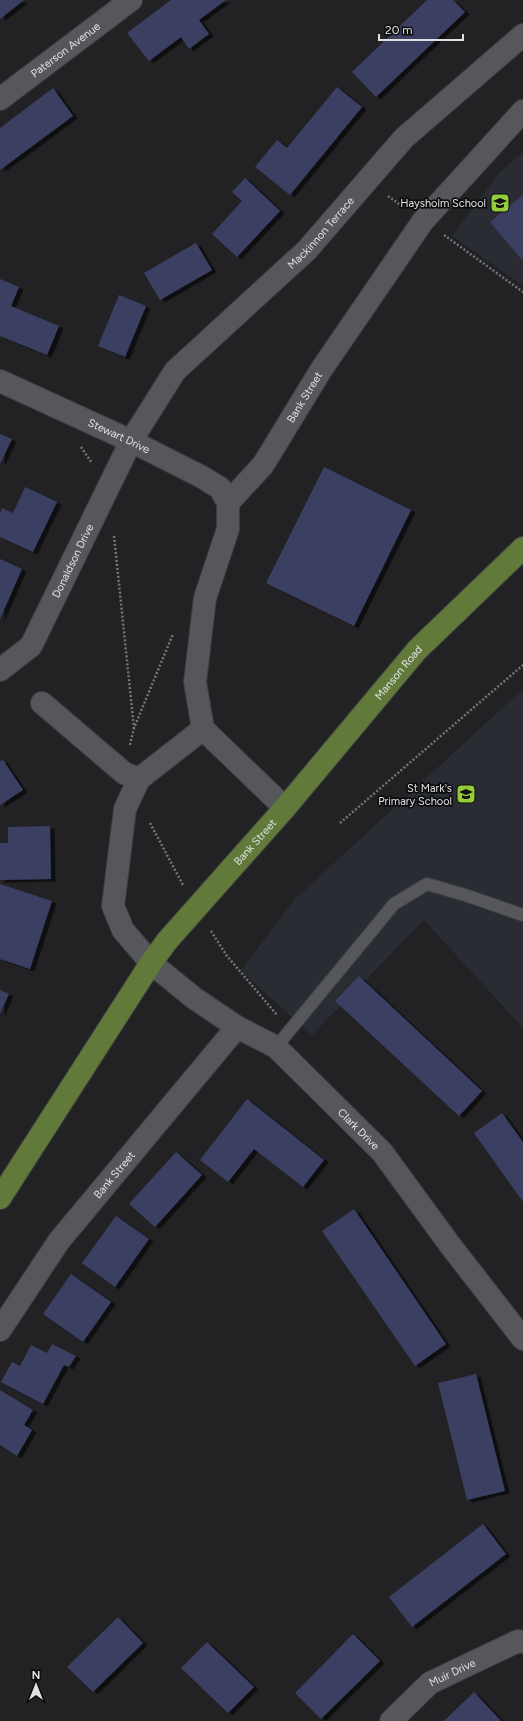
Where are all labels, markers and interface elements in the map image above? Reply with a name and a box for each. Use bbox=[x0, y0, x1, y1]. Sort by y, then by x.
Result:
scale bar bbox=[379, 16, 463, 42]
street label: Paterson Avenue bbox=[28, 19, 103, 80]
text: 20 m bbox=[385, 23, 413, 37]
school or university icon: Haysholm School bbox=[489, 192, 511, 214]
street label: Mackinnon Terrace bbox=[285, 194, 357, 271]
place label: Haysholm School bbox=[400, 197, 486, 210]
street label: Bank Street bbox=[284, 369, 325, 425]
street label: Stewart Drive bbox=[86, 416, 152, 456]
street label: Donaldson Drive bbox=[49, 522, 96, 600]
street label: Manson Road bbox=[372, 642, 425, 702]
place label: St Mark's Primary School bbox=[378, 782, 452, 808]
school or university icon: St Mark's Primary School bbox=[455, 783, 477, 805]
street label: Bank Street bbox=[231, 816, 279, 868]
street label: Clark Drive bbox=[335, 1106, 382, 1152]
street label: Bank Street bbox=[91, 1148, 137, 1201]
street label: Muir Drive bbox=[427, 1656, 477, 1689]
north arrow bbox=[16, 1665, 56, 1705]
text: N bbox=[32, 1669, 40, 1682]

